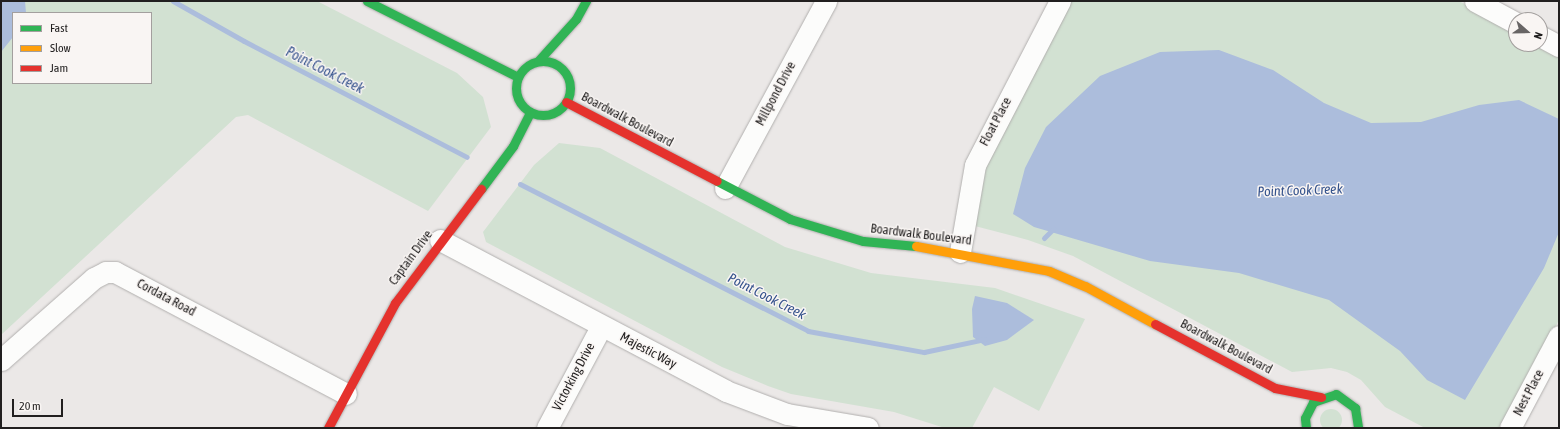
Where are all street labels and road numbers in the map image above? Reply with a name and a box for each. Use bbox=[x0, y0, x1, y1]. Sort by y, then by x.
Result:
street label: Millpond Drive bbox=[753, 59, 799, 129]
street label: Boardwalk Boulevard bbox=[578, 89, 676, 151]
street label: Float Place bbox=[977, 95, 1015, 149]
street label: Boardwalk Boulevard bbox=[870, 221, 972, 249]
street label: Captain Drive bbox=[386, 227, 436, 289]
street label: Cordata Road bbox=[134, 276, 198, 320]
street label: Boardwalk Boulevard bbox=[1177, 316, 1275, 378]
street label: Majestic Way bbox=[617, 330, 679, 372]
street label: Victorking Drive bbox=[550, 340, 598, 414]
street label: Nest Place bbox=[1510, 367, 1548, 419]

